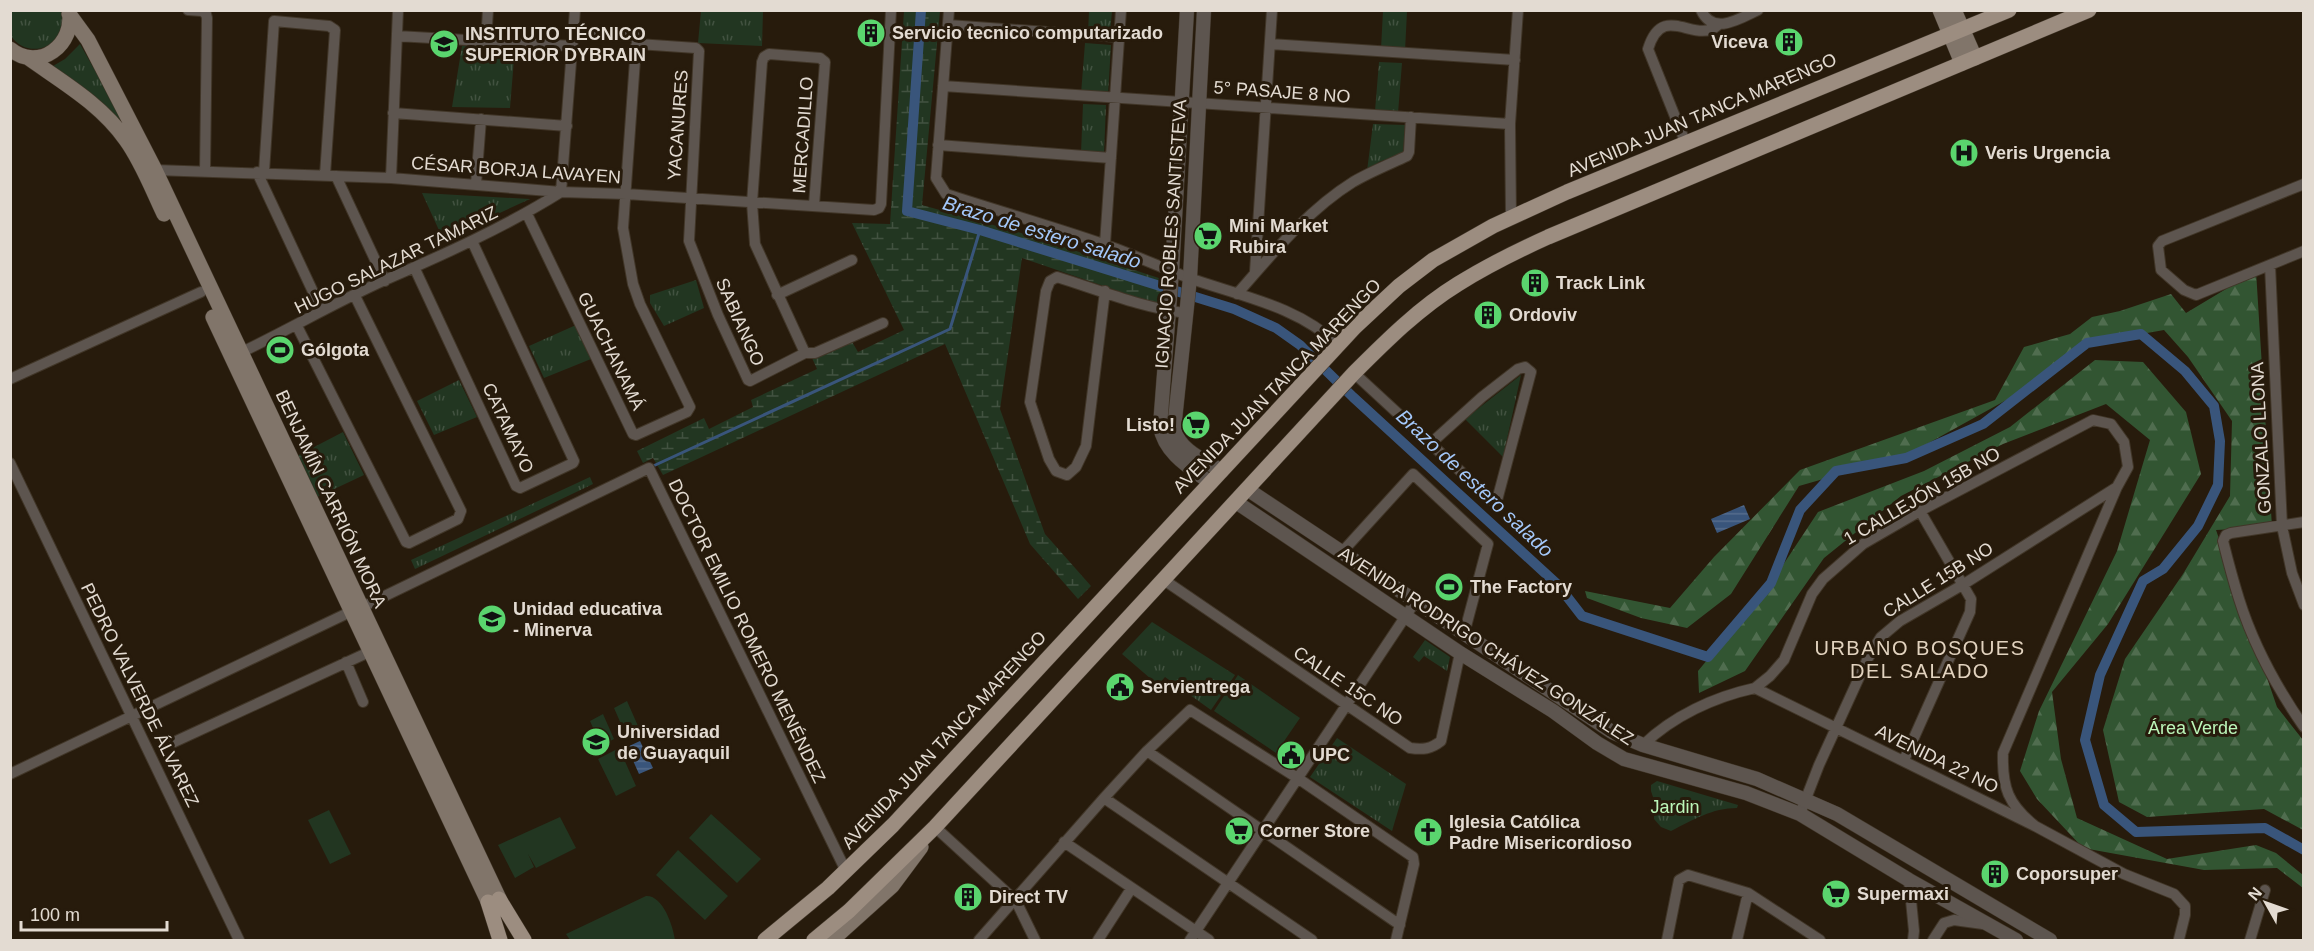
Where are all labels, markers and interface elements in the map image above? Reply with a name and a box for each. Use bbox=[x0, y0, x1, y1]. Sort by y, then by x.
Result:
building icon: Servicio tecnico computarizado bbox=[855, 17, 887, 49]
place label: INSTITUTO TÉCNICO SUPERIOR DYBRAIN bbox=[465, 23, 646, 65]
place label: Servicio tecnico computarizado bbox=[892, 23, 1163, 43]
building icon: Viceva bbox=[1773, 26, 1805, 58]
school or university icon: INSTITUTO TÉCNICO SUPERIOR DYBRAIN bbox=[428, 28, 460, 60]
place label: Viceva bbox=[1711, 32, 1769, 52]
street label: AVENIDA JUAN TANCA MARENGO bbox=[1565, 49, 1839, 181]
street label: YACANURES bbox=[664, 69, 692, 181]
street label: MERCADILLO bbox=[789, 76, 817, 194]
street label: 5° PASAJE 8 NO bbox=[1213, 77, 1351, 107]
street label: IGNACIO ROBLES SANTISTEVA bbox=[1152, 99, 1190, 369]
hospital icon: Veris Urgencia bbox=[1948, 137, 1980, 169]
place label: Veris Urgencia bbox=[1985, 143, 2111, 163]
street label: CÉSAR BORJA LAVAYEN bbox=[411, 153, 621, 187]
water label: Brazo de estero salado bbox=[940, 191, 1144, 273]
street label: HUGO SALAZAR TAMARIZ bbox=[291, 202, 501, 318]
place label: Mini Market Rubira bbox=[1229, 216, 1328, 257]
supermarket icon: Mini Market Rubira bbox=[1192, 220, 1224, 252]
building icon: Track Link bbox=[1519, 267, 1551, 299]
place label: Track Link bbox=[1556, 273, 1646, 293]
street label: SABIANGO bbox=[712, 275, 768, 369]
street label: AVENIDA JUAN TANCA MARENGO bbox=[1169, 275, 1385, 497]
street label: GUACHANAMÁ bbox=[574, 289, 648, 413]
building icon: Ordoviv bbox=[1472, 299, 1504, 331]
place label: Ordoviv bbox=[1509, 305, 1577, 325]
sports icon: Gólgota bbox=[264, 334, 296, 366]
place label: Gólgota bbox=[301, 340, 370, 360]
street label: GONZALO LLONA bbox=[2247, 362, 2275, 514]
street label: CATAMAYO bbox=[478, 380, 538, 476]
street label: BENJAMÍN CARRIÓN MORA bbox=[272, 386, 391, 611]
water label: Brazo de estero salado bbox=[1392, 405, 1558, 561]
supermarket icon: Listo! bbox=[1180, 409, 1212, 441]
place label: Listo! bbox=[1126, 415, 1175, 435]
street label: 1 CALLEJÓN 15B NO bbox=[1840, 442, 2004, 549]
street label: DOCTOR EMILIO ROMERO MENÉNDEZ bbox=[664, 476, 830, 786]
street label: CALLE 15B NO bbox=[1879, 538, 1997, 622]
street label: AVENIDA RODRIGO CHÁVEZ GONZÁLEZ bbox=[1335, 543, 1637, 749]
sports icon: The Factory bbox=[1433, 571, 1465, 603]
place label: The Factory bbox=[1470, 577, 1572, 597]
street label: PEDRO VALVERDE ÁLVAREZ bbox=[77, 580, 203, 810]
place label: Unidad educativa - Minerva bbox=[513, 599, 663, 640]
school or university icon: Unidad educativa - Minerva bbox=[476, 603, 508, 635]
street label: AVENIDA JUAN TANCA MARENGO bbox=[838, 627, 1050, 853]
district label: URBANO BOSQUES DEL SALADO bbox=[1814, 637, 2026, 682]
street label: CALLE 15C NO bbox=[1290, 642, 1406, 730]
public building icon: Servientrega bbox=[1104, 671, 1136, 703]
place label: Servientrega bbox=[1141, 677, 1251, 697]
park label: Área Verde bbox=[2148, 718, 2238, 738]
street label: AVENIDA 22 NO bbox=[1873, 721, 2001, 797]
place label: Universidad de Guayaquil bbox=[617, 722, 730, 763]
school or university icon: Universidad de Guayaquil bbox=[580, 726, 612, 758]
public building icon: UPC bbox=[1275, 739, 1307, 771]
place label: UPC bbox=[1312, 745, 1350, 765]
park label: Jardin bbox=[1650, 797, 1700, 817]
place label: Iglesia Católica Padre Misericordioso bbox=[1449, 812, 1632, 853]
supermarket icon: Corner Store bbox=[1223, 815, 1255, 847]
church icon: Iglesia Católica Padre Misericordioso bbox=[1412, 816, 1444, 848]
place label: Corner Store bbox=[1260, 821, 1370, 841]
building icon: Coporsuper bbox=[1979, 858, 2011, 890]
place label: Coporsuper bbox=[2016, 864, 2118, 884]
north arrow bbox=[2236, 873, 2296, 933]
supermarket icon: Supermaxi bbox=[1820, 878, 1852, 910]
building icon: Direct TV bbox=[952, 881, 984, 913]
place label: Supermaxi bbox=[1857, 884, 1949, 904]
text: N bbox=[2245, 884, 2265, 904]
place label: Direct TV bbox=[989, 887, 1068, 907]
scale bar bbox=[21, 894, 166, 932]
text: 100 m bbox=[30, 905, 80, 925]

